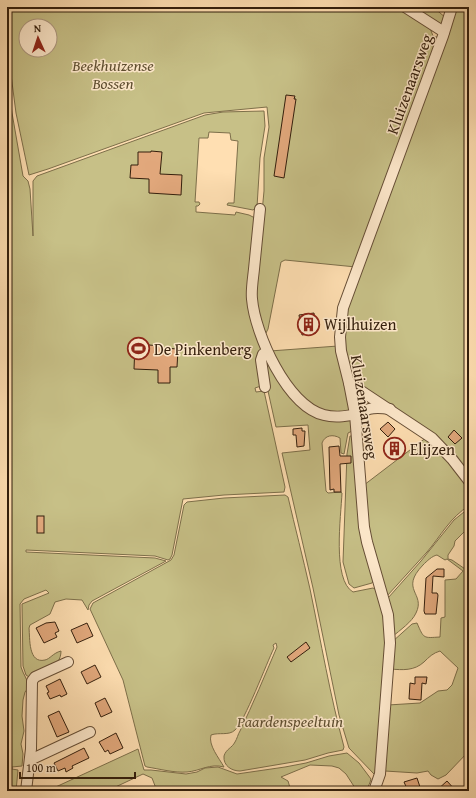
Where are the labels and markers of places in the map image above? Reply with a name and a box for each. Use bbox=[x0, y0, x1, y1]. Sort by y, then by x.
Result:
building icon: Wijlhuizen bbox=[295, 311, 321, 337]
place label: Wijlhuizen bbox=[324, 312, 397, 336]
sports icon: De Pinkenberg bbox=[126, 336, 152, 362]
place label: De Pinkenberg bbox=[154, 337, 252, 361]
building icon: Elijzen bbox=[382, 436, 408, 462]
place label: Elijzen bbox=[410, 437, 455, 461]

